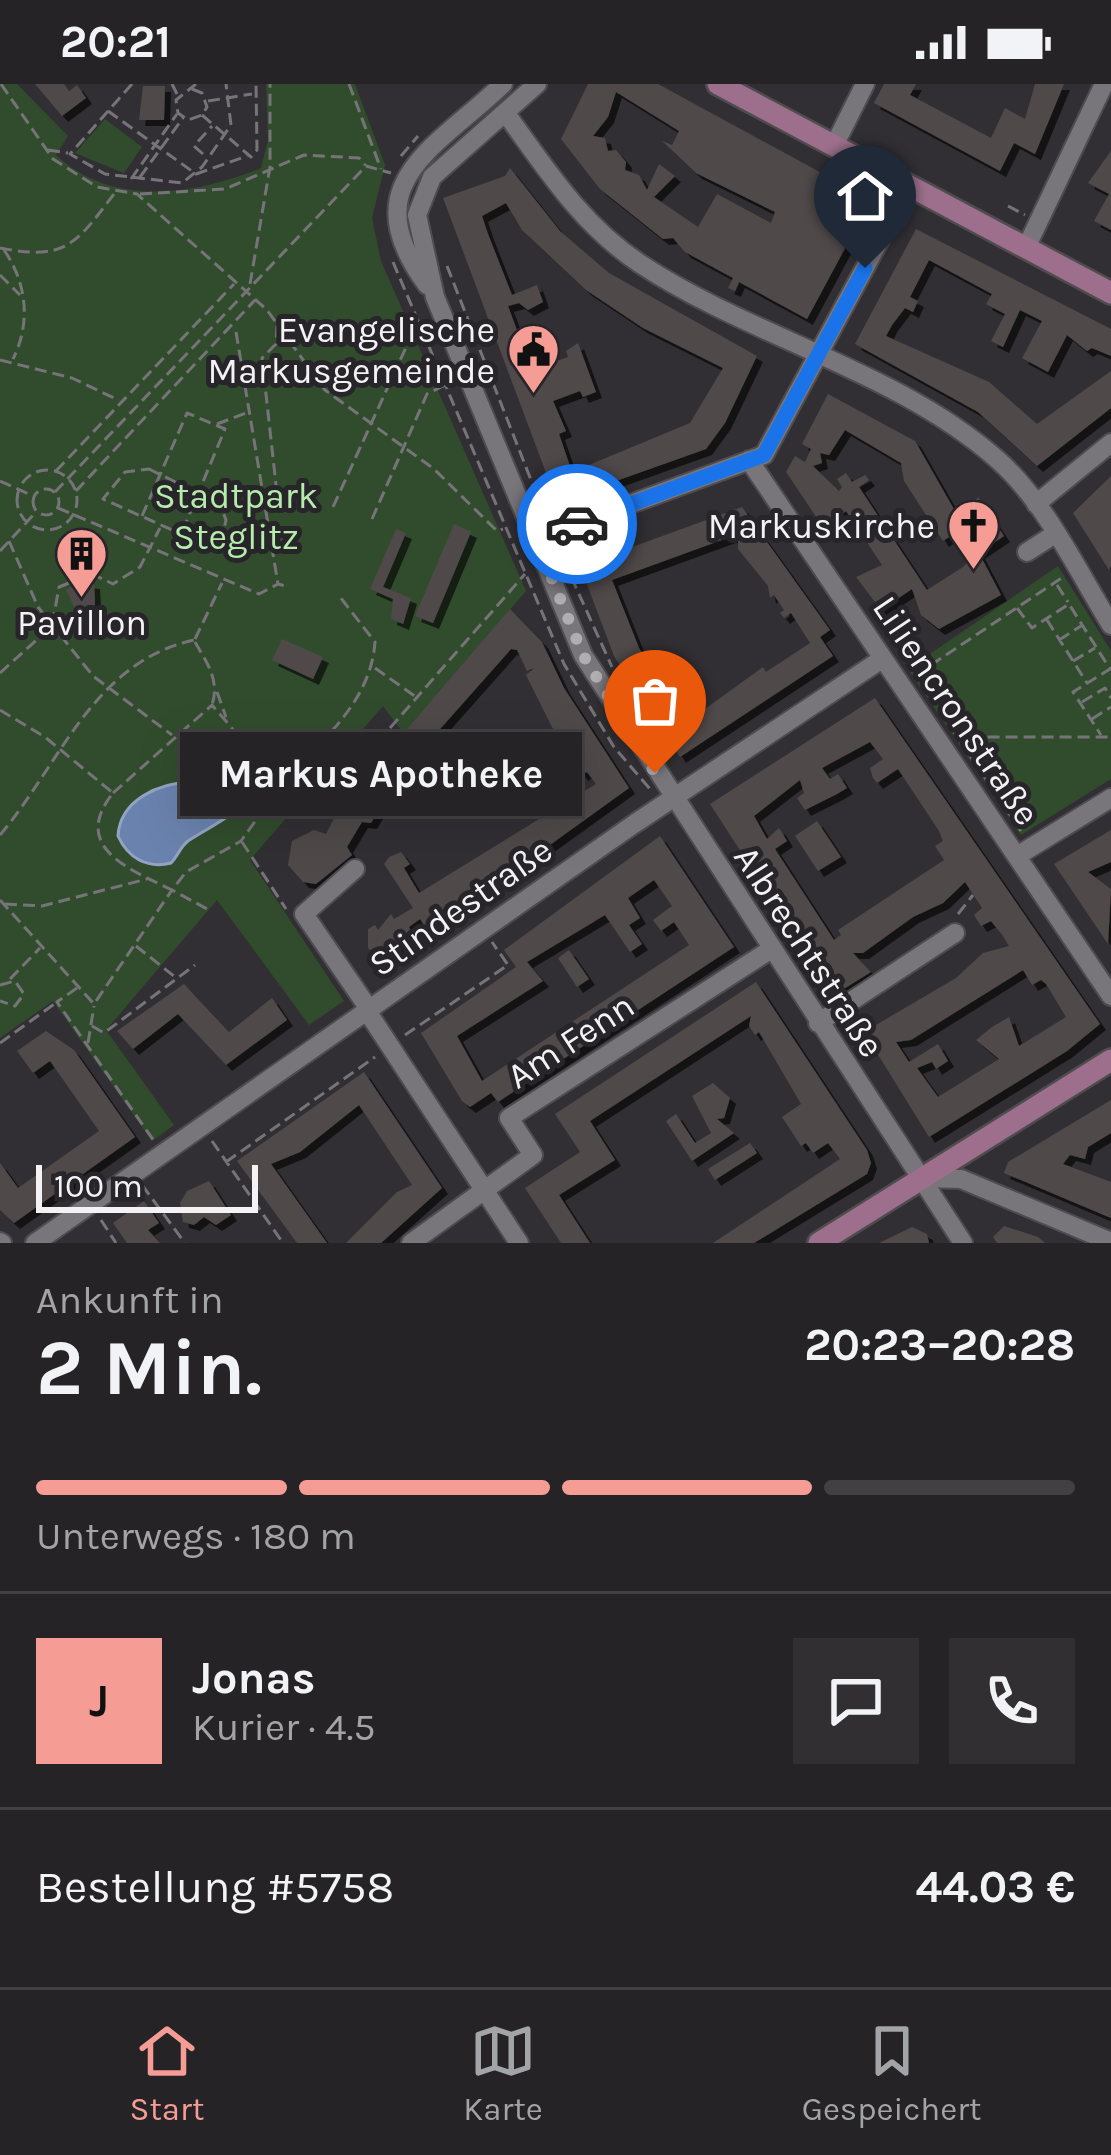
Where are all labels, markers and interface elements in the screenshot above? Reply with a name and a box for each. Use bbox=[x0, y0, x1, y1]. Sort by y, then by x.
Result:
text: 20:21 bbox=[60, 16, 171, 68]
pin bbox=[814, 145, 916, 268]
icon: home bbox=[832, 163, 898, 229]
place label: Evangelische Markusgemeinde bbox=[207, 309, 495, 392]
public building icon: Evangelische Markusgemeinde bbox=[506, 322, 562, 396]
courier bbox=[517, 464, 637, 584]
park label: Stadtpark Steglitz bbox=[154, 475, 318, 558]
icon: car bbox=[544, 491, 610, 557]
church icon: Markuskirche bbox=[946, 497, 1002, 571]
place label: Markuskirche bbox=[708, 505, 935, 547]
building icon: Pavillon bbox=[54, 526, 110, 600]
street label: Liliencronstraße bbox=[864, 588, 1048, 833]
place label: Pavillon bbox=[17, 602, 147, 644]
pin bbox=[604, 650, 706, 773]
icon: bag bbox=[622, 668, 688, 734]
callout: Markus Apotheke bbox=[181, 731, 583, 815]
text: Markus Apotheke bbox=[219, 751, 543, 797]
street label: Stindestraße bbox=[361, 828, 560, 985]
street label: Albrechtstraße bbox=[725, 838, 893, 1065]
street label: Am Fenn bbox=[499, 984, 642, 1097]
scale bar bbox=[36, 1159, 258, 1212]
text: 100 m bbox=[54, 1167, 143, 1205]
text: Ankunft in bbox=[36, 1277, 224, 1323]
text: 20:23–20:28 bbox=[804, 1319, 1075, 1371]
text: 2 Min. bbox=[36, 1322, 262, 1414]
text: Unterwegs · 180 m bbox=[36, 1513, 356, 1559]
button: chat bbox=[793, 1638, 919, 1764]
button: phone bbox=[949, 1638, 1075, 1764]
text: Jonas bbox=[192, 1652, 316, 1704]
text: J bbox=[89, 1675, 109, 1727]
text: Kurier · 4.5 bbox=[192, 1704, 375, 1750]
text: Bestellung #5758 bbox=[36, 1861, 394, 1913]
text: 44.03 € bbox=[915, 1861, 1075, 1913]
tab: Start bbox=[129, 2018, 204, 2128]
tab: Karte bbox=[463, 2018, 543, 2128]
tab: Gespeichert bbox=[802, 2018, 982, 2128]

